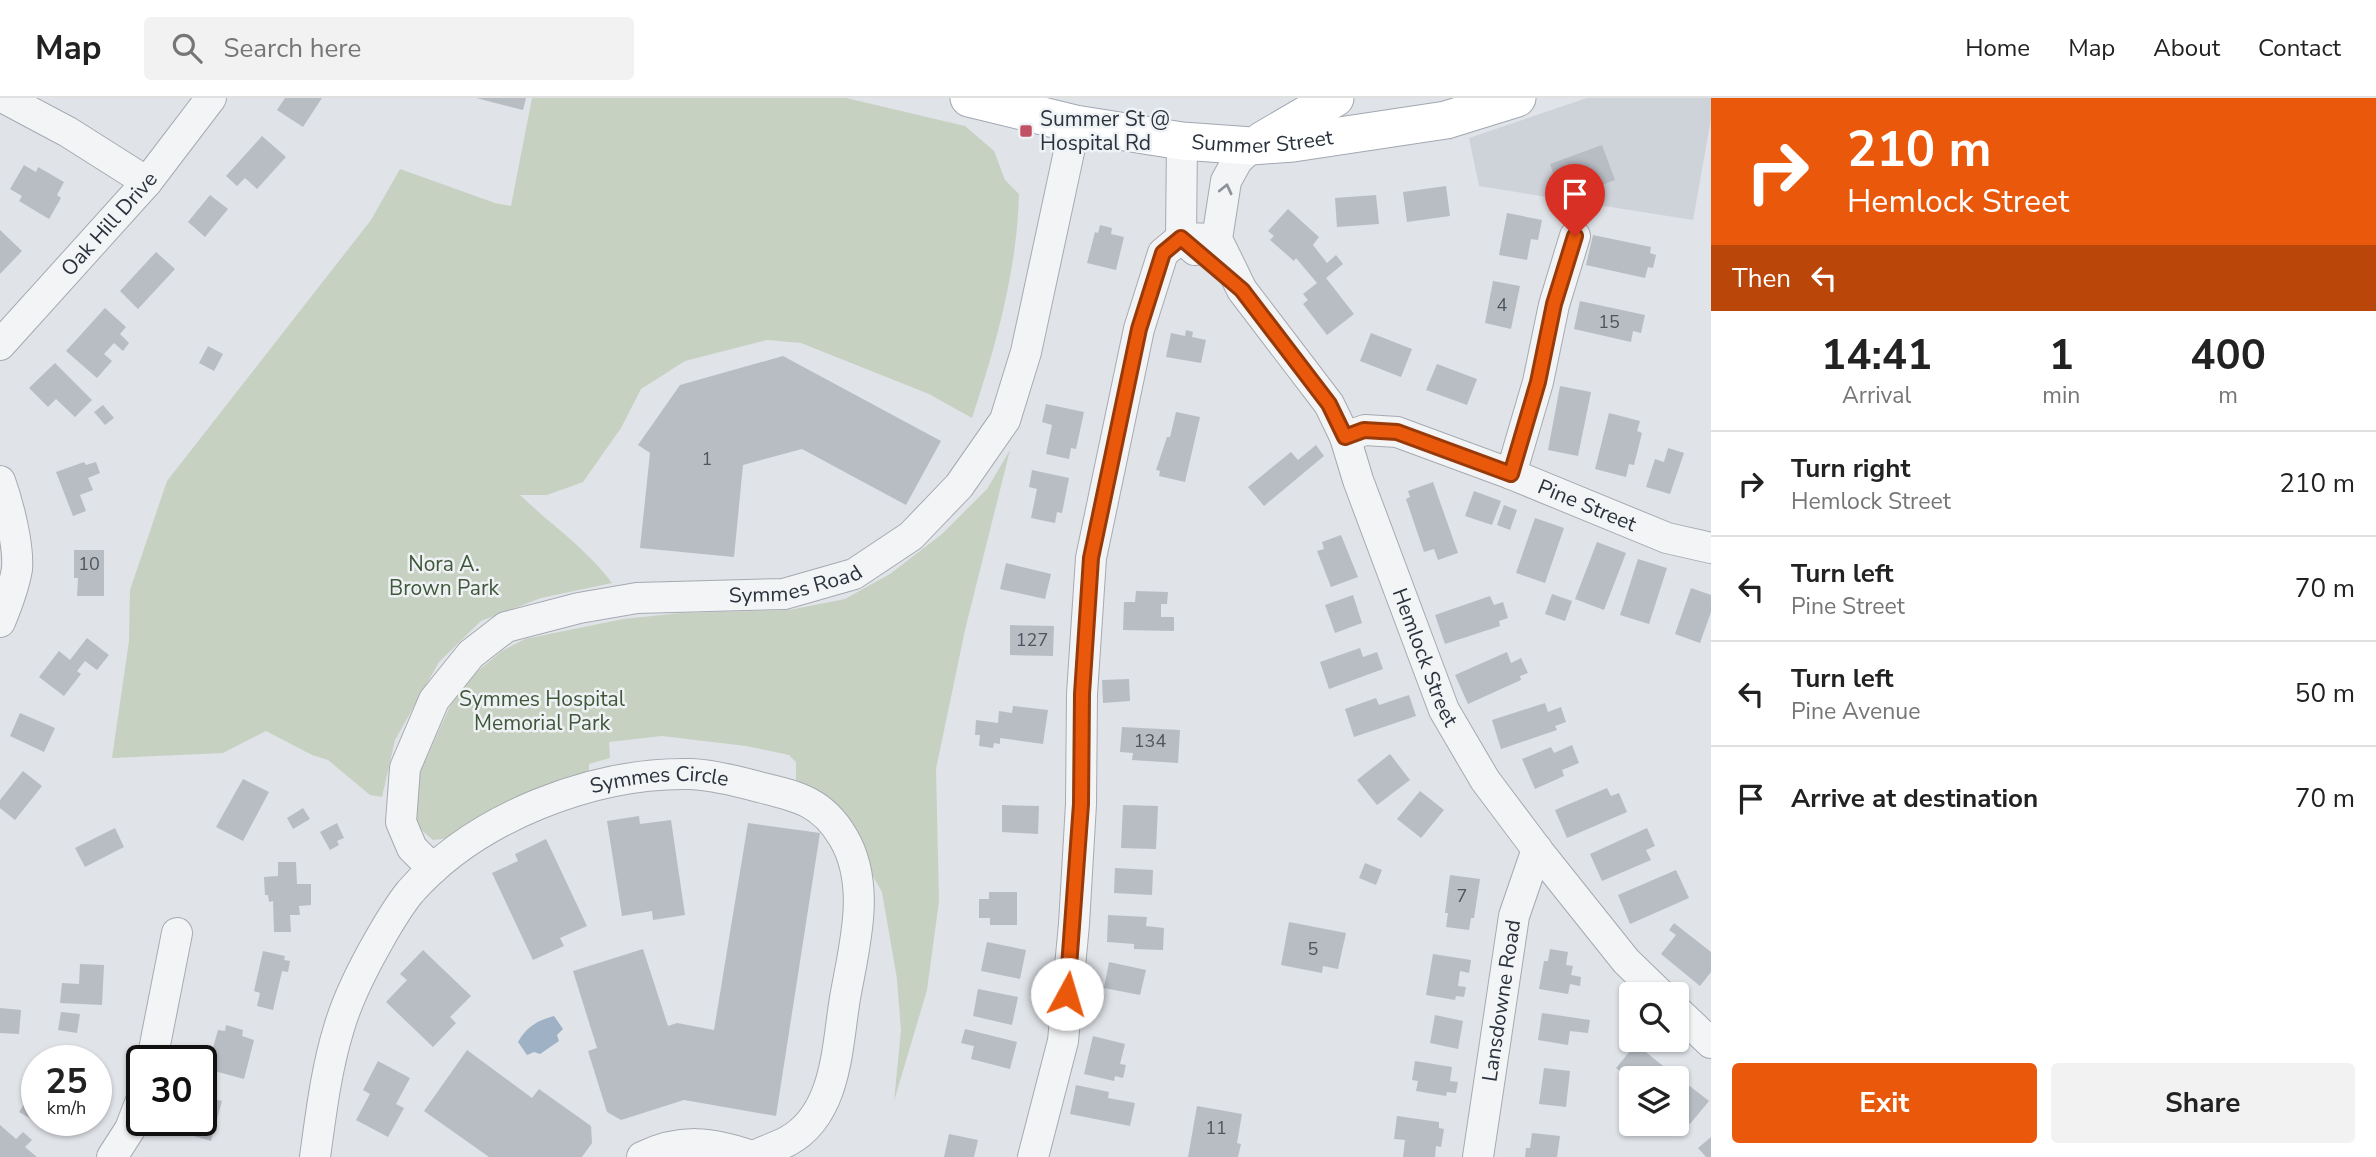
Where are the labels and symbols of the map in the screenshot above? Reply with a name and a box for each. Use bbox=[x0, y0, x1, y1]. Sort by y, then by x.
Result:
place label: Summer St @ Hospital Rd bbox=[1040, 105, 1170, 157]
marker: Summer St @ Hospital Rd bbox=[1018, 123, 1034, 139]
street label: Summer Street bbox=[1190, 123, 1336, 160]
pin bbox=[1545, 164, 1605, 236]
street label: Oak Hill Drive bbox=[55, 166, 164, 282]
one-way arrow bbox=[1217, 183, 1232, 195]
house number: 4 bbox=[1497, 293, 1508, 317]
house number: 15 bbox=[1598, 310, 1620, 334]
house number: 1 bbox=[702, 447, 712, 471]
street label: Pine Street bbox=[1534, 473, 1641, 538]
park label: Nora A. Brown Park bbox=[389, 550, 500, 602]
house number: 10 bbox=[78, 552, 100, 576]
street label: Symmes Road bbox=[728, 558, 868, 609]
street label: Hemlock Street bbox=[1386, 584, 1465, 732]
house number: 127 bbox=[1016, 628, 1048, 652]
park label: Symmes Hospital Memorial Park bbox=[459, 685, 626, 737]
house number: 134 bbox=[1134, 729, 1166, 753]
street label: Symmes Circle bbox=[587, 760, 731, 800]
house number: 7 bbox=[1457, 884, 1467, 908]
street label: Lansdowne Road bbox=[1475, 918, 1527, 1084]
house number: 5 bbox=[1308, 937, 1318, 961]
position arrow bbox=[1030, 957, 1104, 1031]
speed limit sign: 30 bbox=[126, 1045, 217, 1136]
house number: 11 bbox=[1205, 1116, 1227, 1140]

